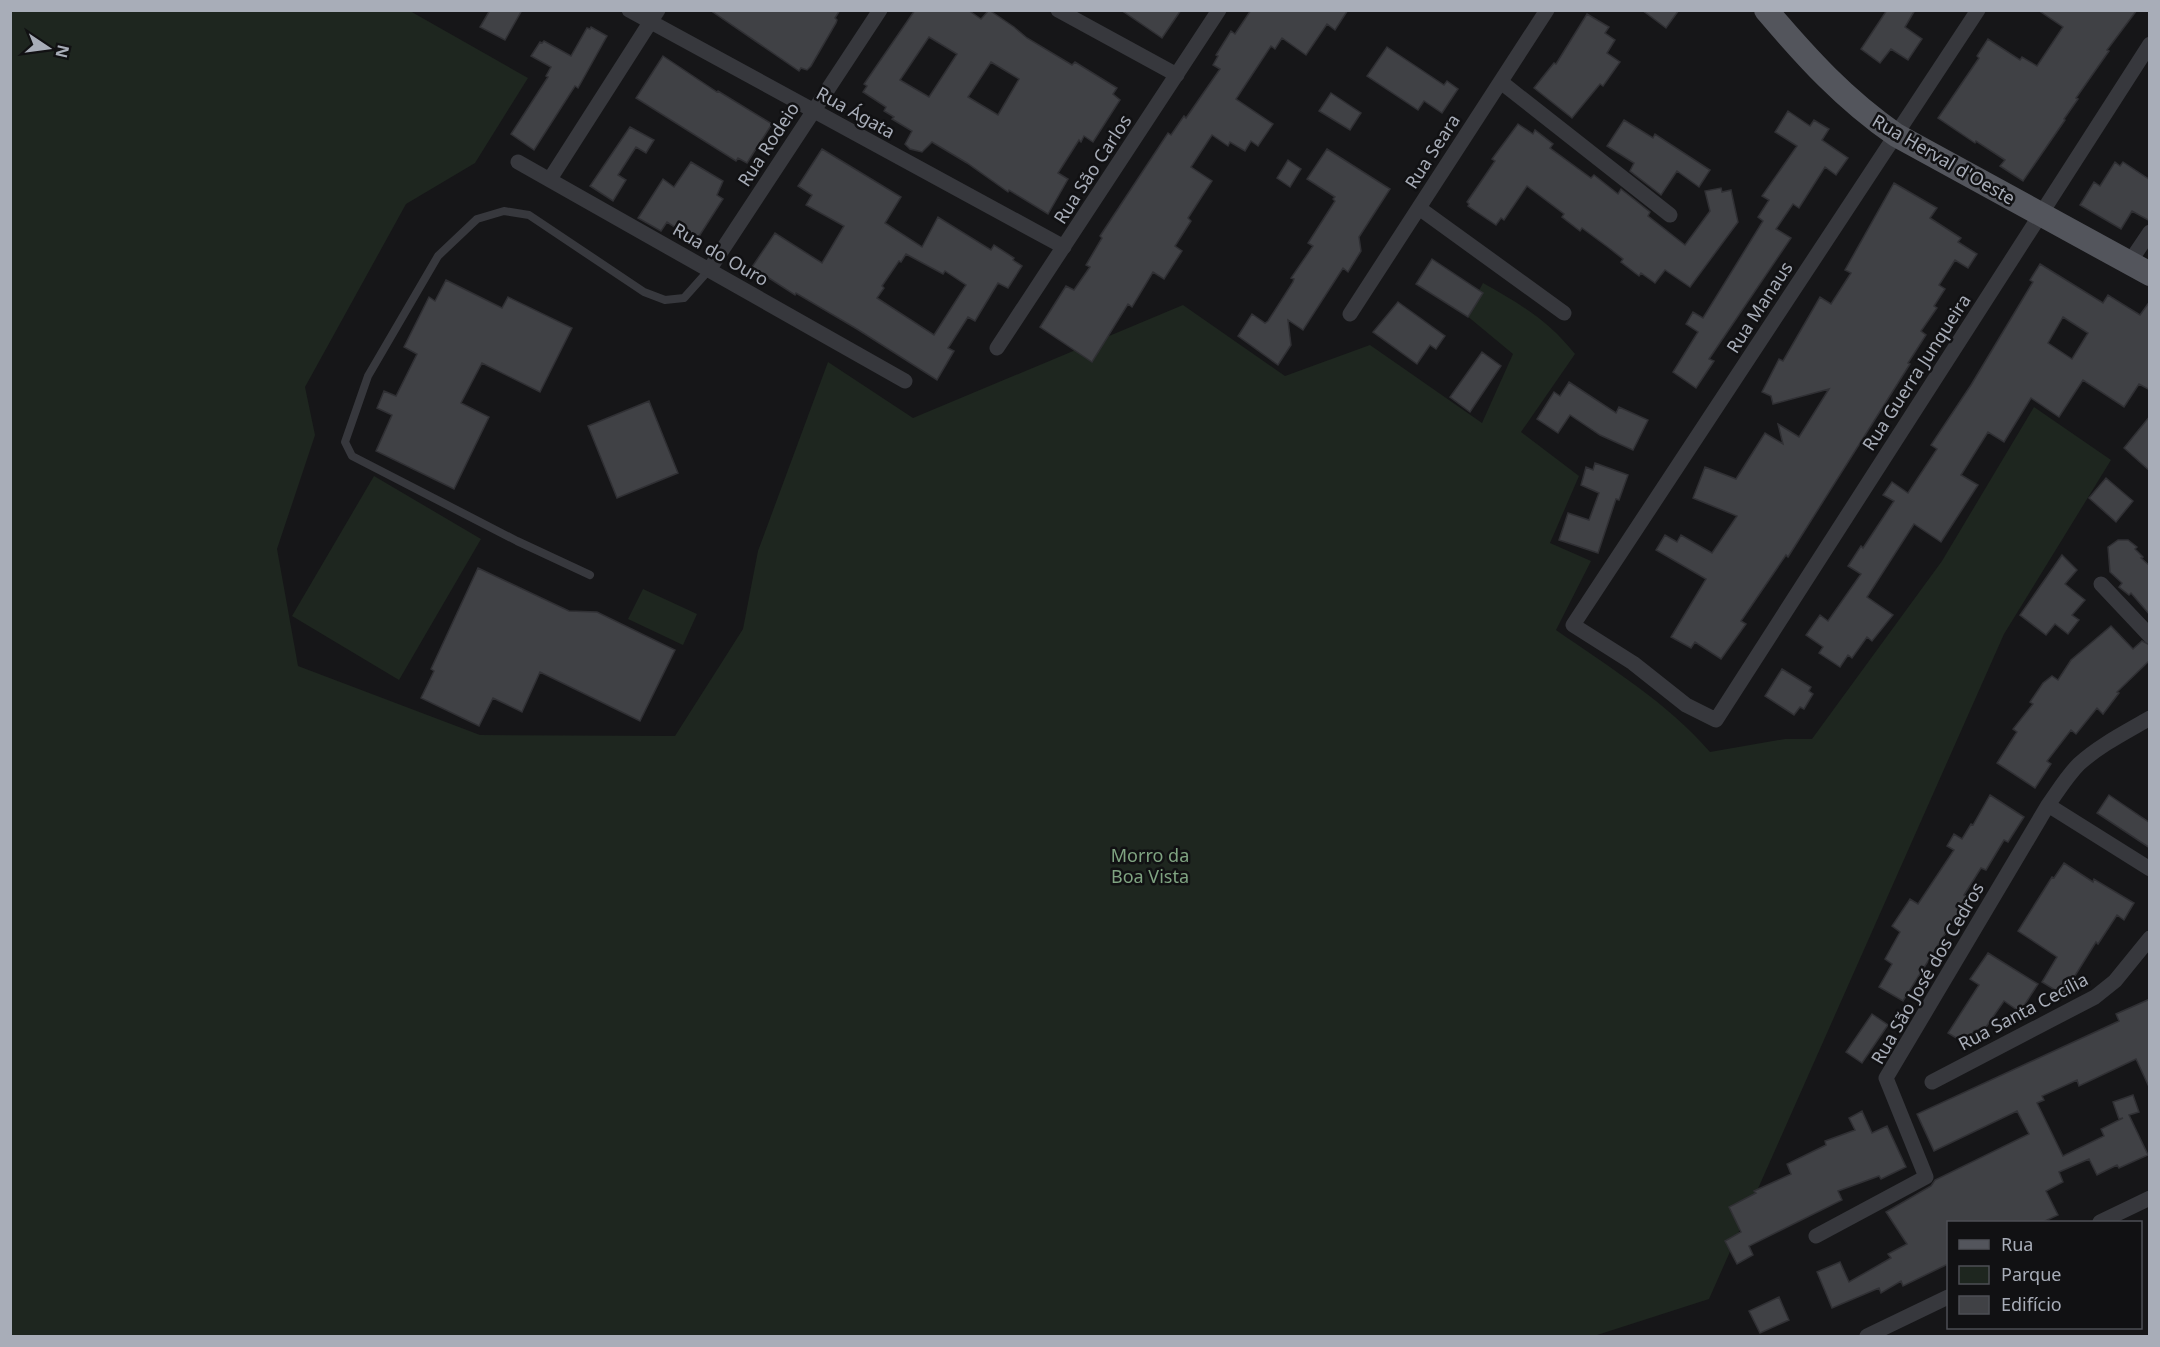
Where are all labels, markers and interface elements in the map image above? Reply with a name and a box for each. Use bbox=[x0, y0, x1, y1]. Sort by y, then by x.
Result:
north arrow bbox=[18, 18, 78, 78]
text: N bbox=[50, 43, 75, 60]
street label: Rua Ágata bbox=[812, 81, 900, 143]
street label: Rua Rodeio bbox=[732, 97, 804, 191]
street label: Rua Herval d'Oeste bbox=[1868, 108, 2020, 210]
street label: Rua Seara bbox=[1399, 109, 1465, 193]
street label: Rua São Carlos bbox=[1048, 110, 1136, 228]
street label: Rua do Ouro bbox=[669, 217, 773, 291]
street label: Rua Manaus bbox=[1720, 257, 1798, 357]
street label: Rua Guerra Junqueira bbox=[1856, 289, 1976, 455]
park label: Morro da Boa Vista bbox=[1111, 843, 1189, 888]
street label: Rua São José dos Cedros bbox=[1865, 878, 1989, 1068]
street label: Rua Santa Cecília bbox=[1954, 967, 2092, 1055]
legend bbox=[1947, 1221, 2142, 1329]
text: Rua bbox=[2001, 1232, 2033, 1256]
text: Parque bbox=[2001, 1262, 2061, 1286]
text: Edifício bbox=[2001, 1292, 2062, 1316]

